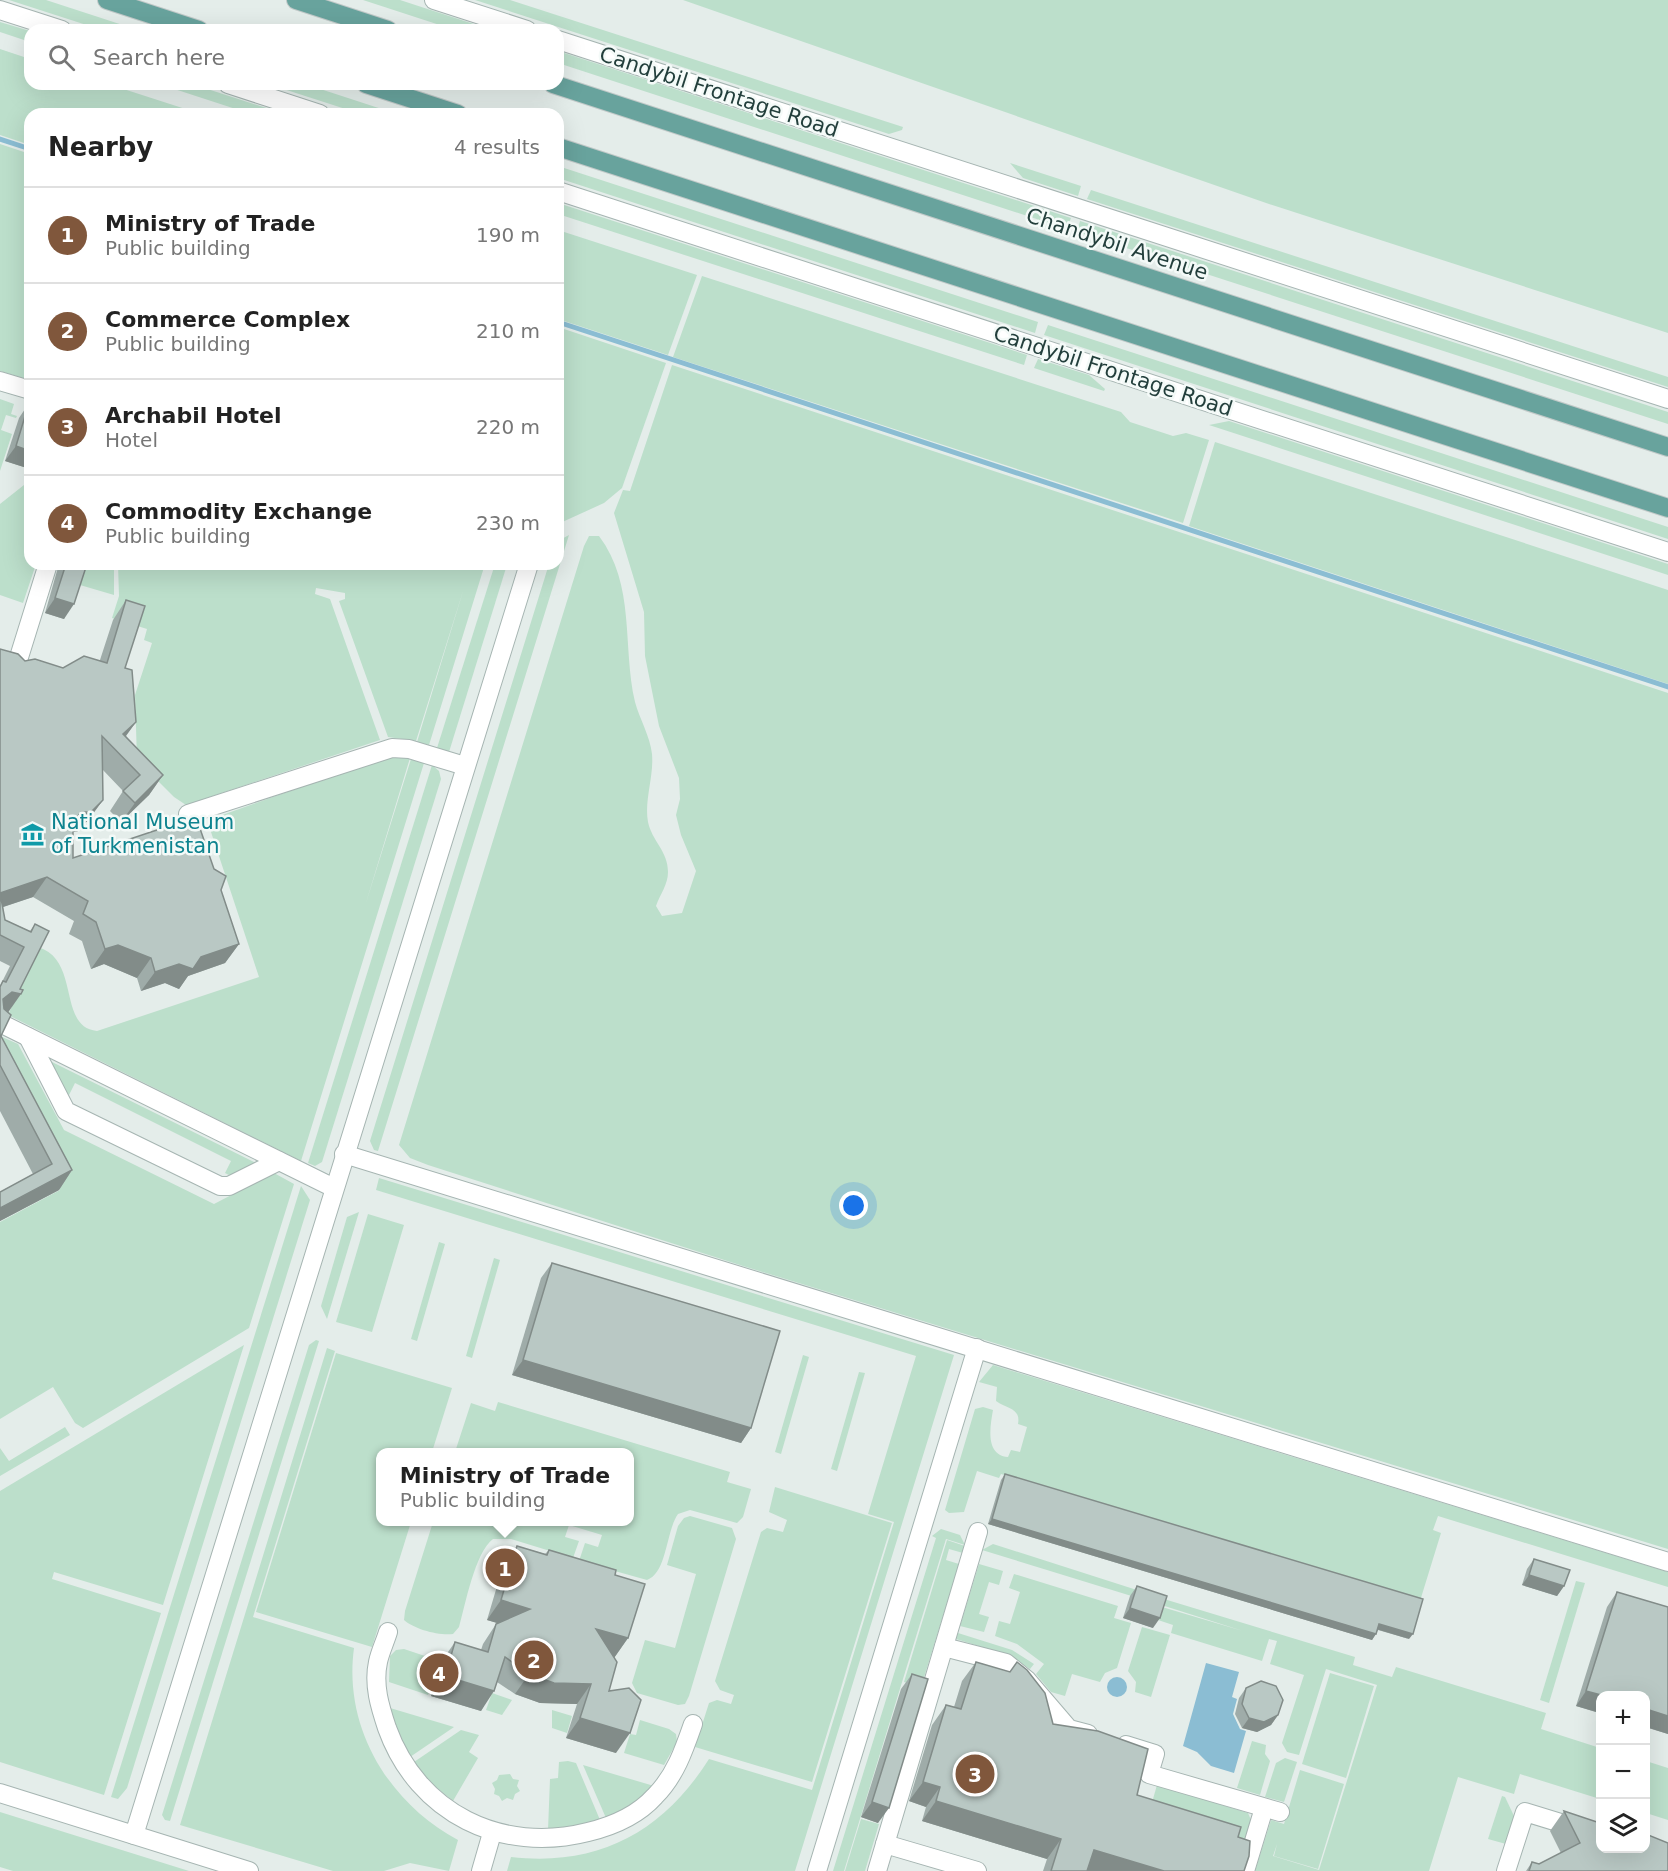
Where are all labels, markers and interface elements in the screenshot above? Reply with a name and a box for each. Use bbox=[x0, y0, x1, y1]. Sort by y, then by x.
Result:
search box bbox=[24, 24, 564, 90]
icon: search bbox=[45, 41, 78, 74]
street label: Candybil Frontage Road bbox=[596, 42, 842, 142]
text: Search here bbox=[93, 45, 225, 70]
text: Nearby bbox=[48, 132, 153, 162]
text: 4 results bbox=[454, 135, 540, 159]
street label: Chandybil Avenue bbox=[1023, 203, 1211, 285]
text: Ministry of Trade bbox=[105, 211, 315, 236]
text: 1 bbox=[61, 223, 74, 247]
text: 190 m bbox=[476, 223, 540, 247]
text: Public building bbox=[105, 236, 251, 260]
text: Commerce Complex bbox=[105, 307, 350, 332]
text: 2 bbox=[61, 319, 74, 343]
text: 210 m bbox=[476, 319, 540, 343]
street label: Candybil Frontage Road bbox=[990, 321, 1236, 421]
text: Public building bbox=[105, 332, 251, 356]
text: Archabil Hotel bbox=[105, 403, 281, 428]
text: 3 bbox=[61, 415, 74, 439]
text: 220 m bbox=[476, 415, 540, 439]
text: Hotel bbox=[105, 428, 158, 452]
text: Commodity Exchange bbox=[105, 499, 372, 524]
text: 4 bbox=[61, 511, 74, 535]
text: 230 m bbox=[476, 511, 540, 535]
text: Public building bbox=[105, 524, 251, 548]
place label: National Museum of Turkmenistan bbox=[51, 810, 234, 858]
museum icon: National Museum of Turkmenistan bbox=[20, 821, 46, 847]
your location bbox=[839, 1191, 868, 1220]
popup bbox=[376, 1448, 634, 1526]
text: Ministry of Trade bbox=[400, 1463, 610, 1488]
text: Public building bbox=[400, 1488, 545, 1512]
pin: 1 bbox=[486, 1546, 524, 1590]
pin: 2 bbox=[514, 1638, 554, 1682]
pin: 4 bbox=[420, 1650, 458, 1696]
map controls bbox=[1596, 1691, 1650, 1853]
button: + bbox=[1596, 1691, 1650, 1745]
button: − bbox=[1596, 1745, 1650, 1799]
pin: 3 bbox=[956, 1752, 994, 1796]
button: layers bbox=[1596, 1799, 1650, 1853]

